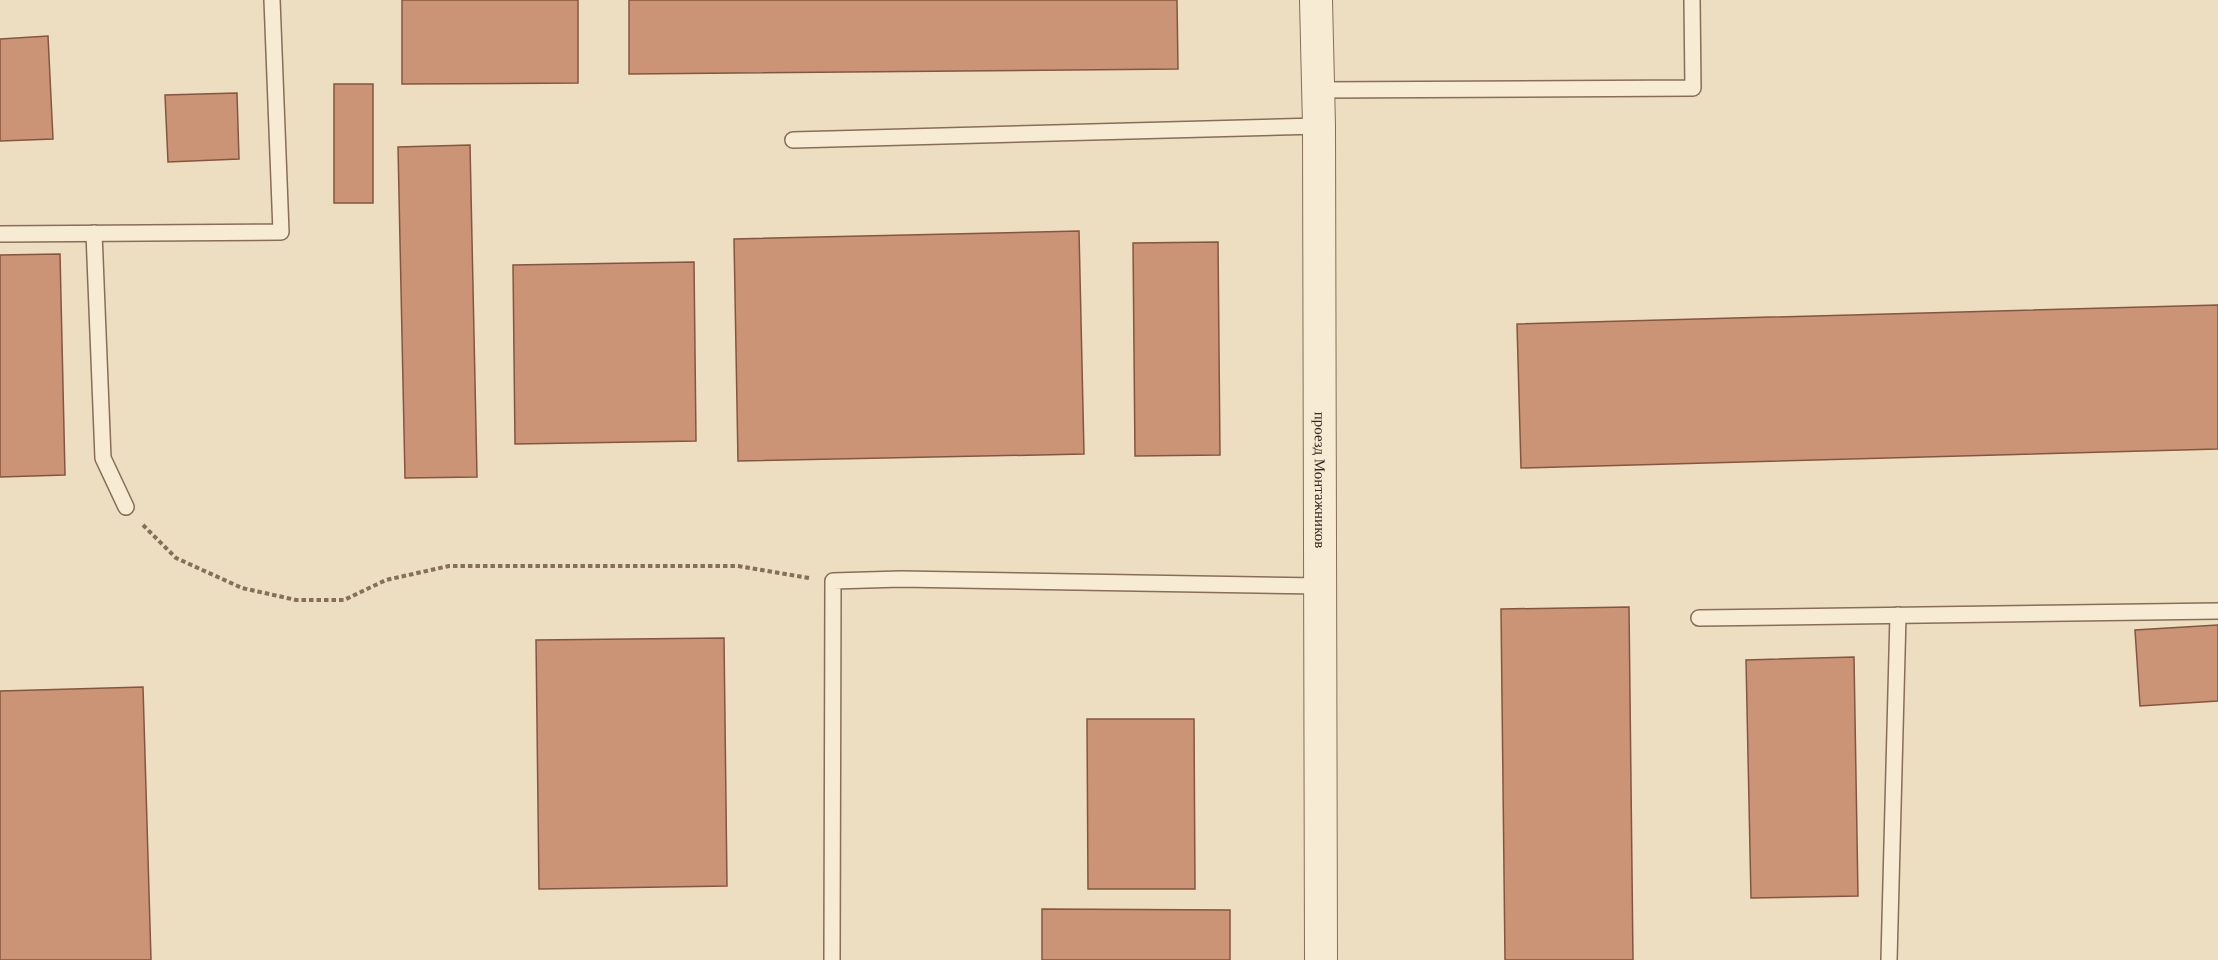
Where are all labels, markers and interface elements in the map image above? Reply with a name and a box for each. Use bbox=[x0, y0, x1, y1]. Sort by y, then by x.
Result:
street label: проезд Монтажников bbox=[1312, 412, 1328, 548]

